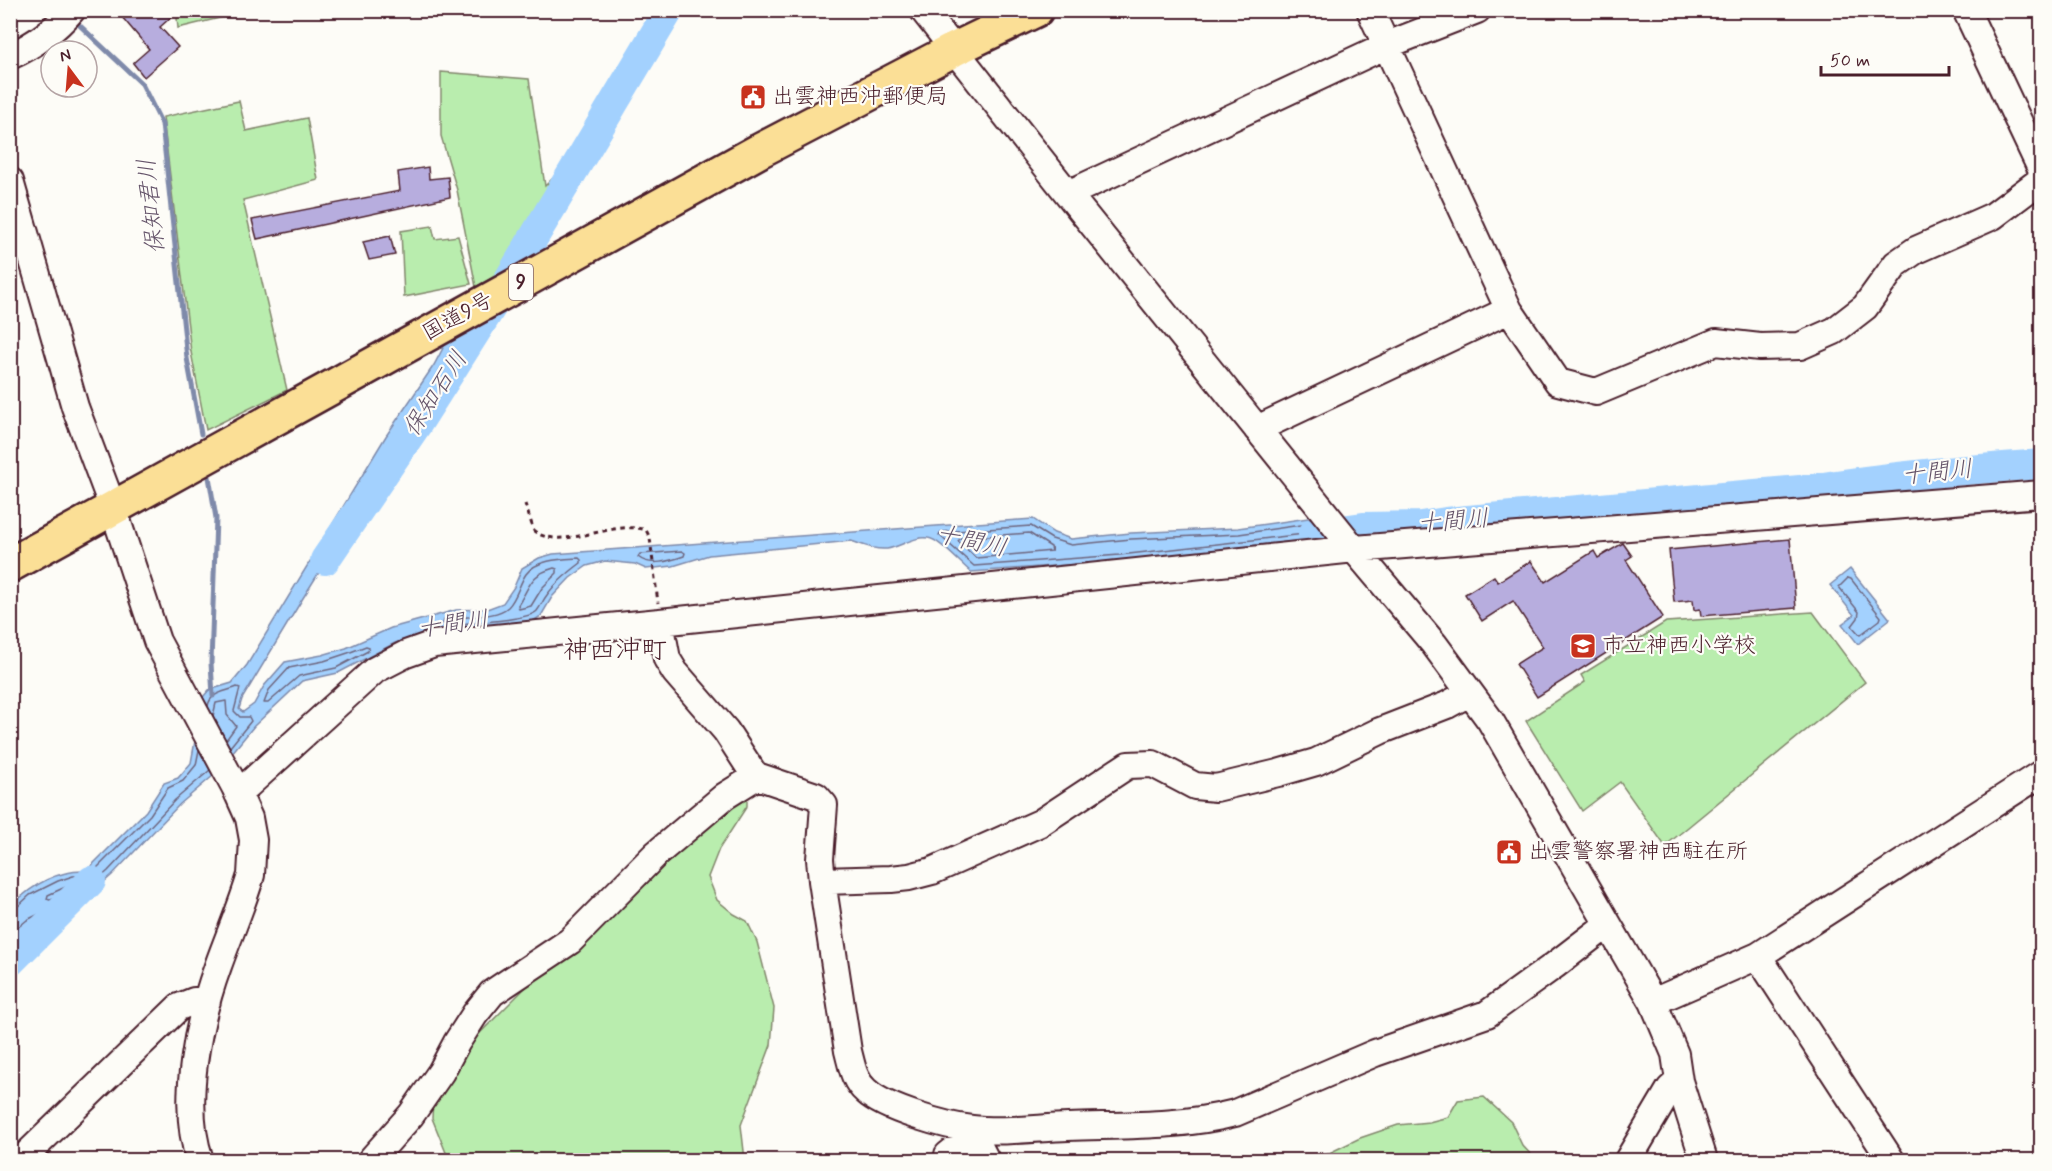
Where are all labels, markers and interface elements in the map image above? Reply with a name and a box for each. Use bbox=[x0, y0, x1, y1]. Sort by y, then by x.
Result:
north arrow bbox=[39, 39, 99, 99]
scale bar bbox=[1821, 39, 1948, 77]
text: N bbox=[57, 44, 73, 68]
text: 50 m bbox=[1830, 49, 1870, 73]
public building icon: 出雲神西沖郵便局 bbox=[738, 82, 768, 112]
place label: 出雲神西沖郵便局 bbox=[772, 83, 948, 111]
water label: 保知君川 bbox=[132, 157, 172, 255]
road number: 9 bbox=[509, 264, 533, 300]
street label: 国道9号 bbox=[418, 286, 498, 348]
water label: 保知石川 bbox=[397, 345, 475, 443]
water label: 十間川 bbox=[1900, 454, 1974, 492]
water label: 十間川 bbox=[1416, 503, 1490, 541]
water label: 十間川 bbox=[933, 519, 1009, 565]
water label: 十間川 bbox=[415, 605, 491, 645]
school or university icon: 市立神西小学校 bbox=[1568, 631, 1598, 661]
place label: 市立神西小学校 bbox=[1602, 632, 1756, 660]
district label: 神西沖町 bbox=[563, 634, 667, 668]
public building icon: 出雲警察署神西駐在所 bbox=[1494, 837, 1524, 867]
place label: 出雲警察署神西駐在所 bbox=[1528, 838, 1748, 866]

